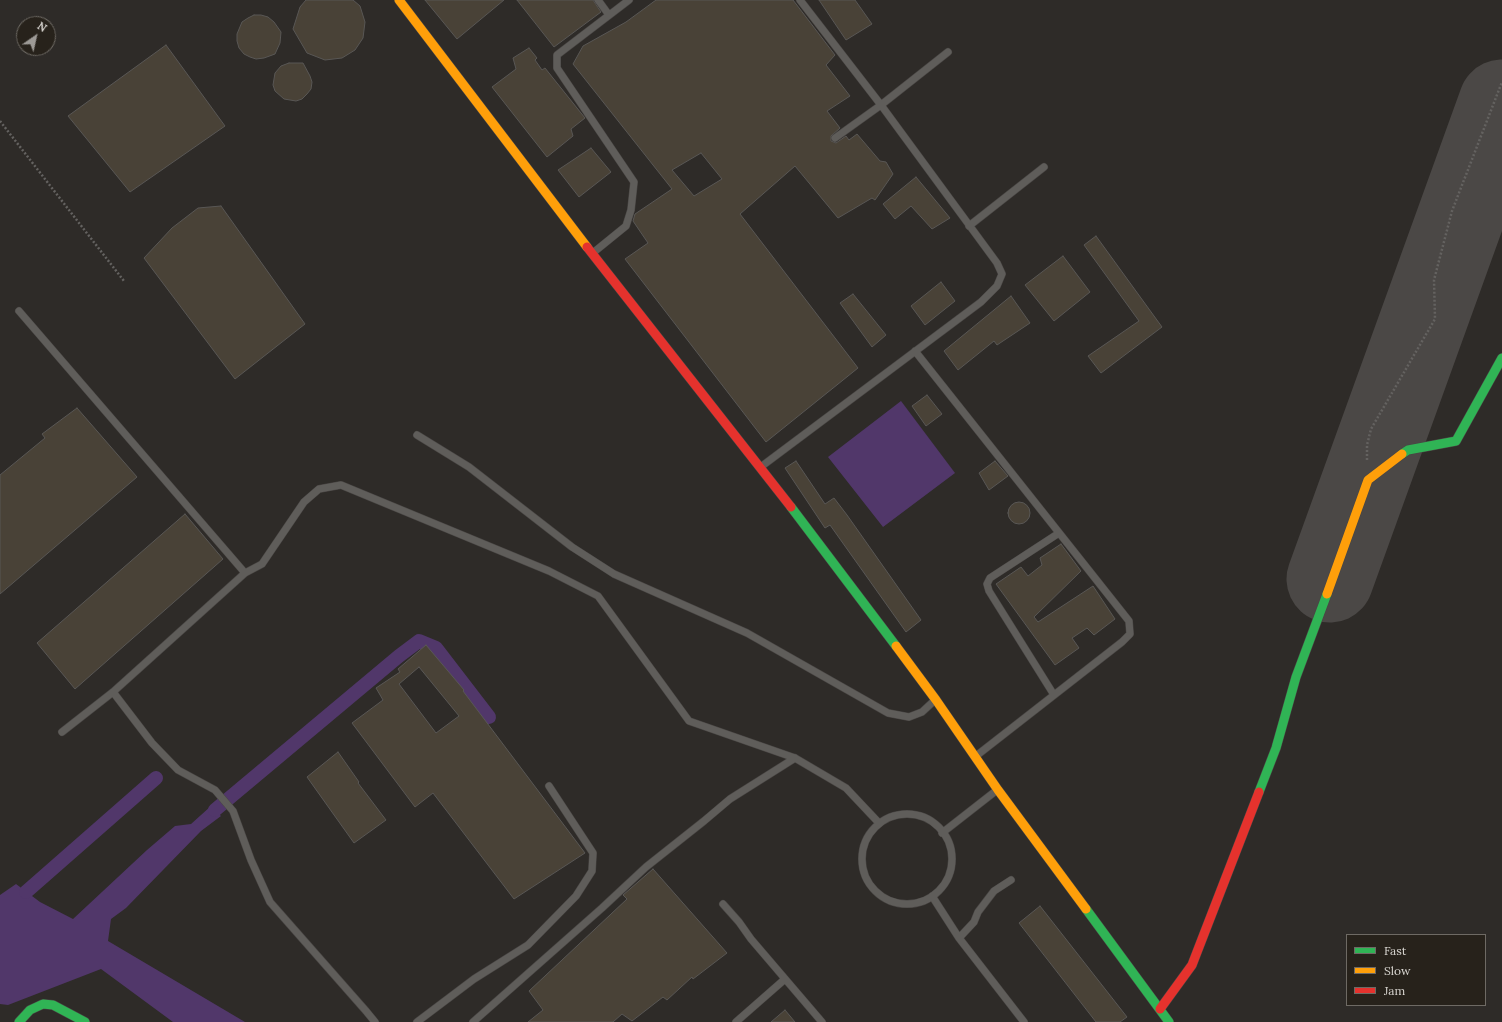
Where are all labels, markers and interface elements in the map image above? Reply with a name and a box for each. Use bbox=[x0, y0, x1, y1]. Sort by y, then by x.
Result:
north arrow bbox=[16, 16, 56, 56]
text: N bbox=[35, 19, 50, 35]
legend bbox=[1346, 934, 1486, 1006]
text: Fast bbox=[1384, 943, 1407, 958]
text: Slow bbox=[1384, 963, 1411, 978]
text: Jam bbox=[1384, 983, 1405, 998]

